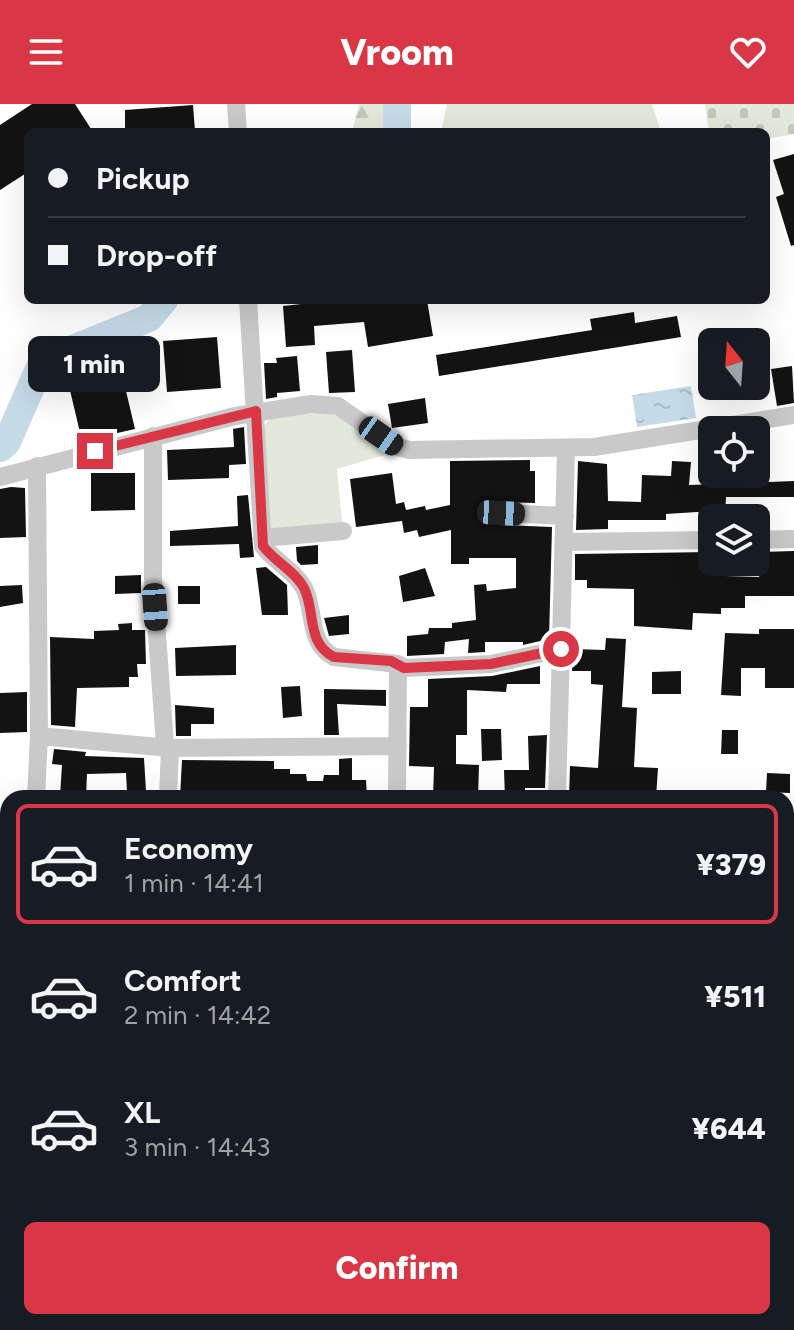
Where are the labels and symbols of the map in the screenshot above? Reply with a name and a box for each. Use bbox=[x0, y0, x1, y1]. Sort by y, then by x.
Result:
north arrow bbox=[698, 328, 770, 400]
callout: 1 min bbox=[29, 335, 161, 391]
car bbox=[354, 412, 408, 460]
route end bbox=[77, 433, 113, 469]
car bbox=[476, 500, 526, 526]
car bbox=[141, 582, 169, 632]
route start bbox=[543, 631, 579, 667]

